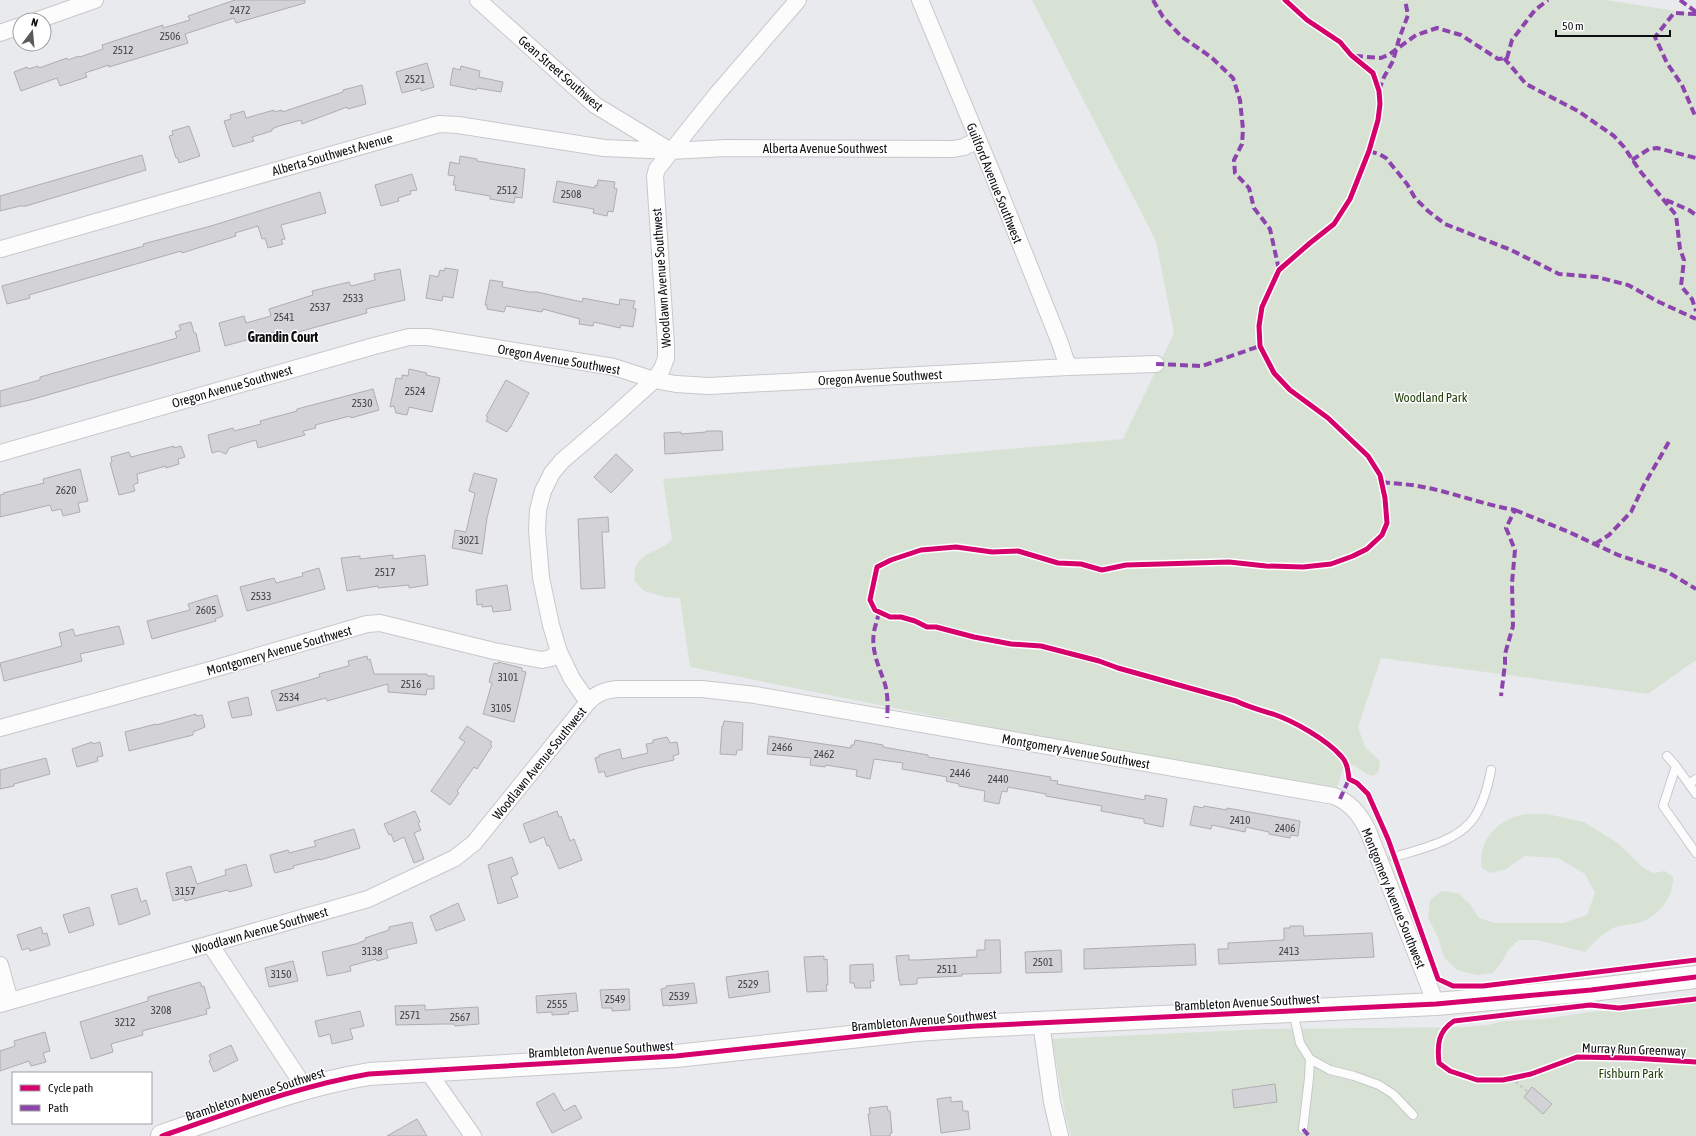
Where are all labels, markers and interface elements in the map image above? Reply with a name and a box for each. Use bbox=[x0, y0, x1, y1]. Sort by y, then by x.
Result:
house number: 2472 bbox=[230, 4, 250, 16]
north arrow bbox=[12, 12, 52, 52]
scale bar bbox=[1556, 12, 1670, 38]
text: N bbox=[30, 16, 40, 29]
text: 50 m bbox=[1562, 19, 1584, 33]
house number: 2506 bbox=[160, 30, 180, 42]
street label: Gean Street Southwest bbox=[515, 33, 606, 114]
house number: 2512 bbox=[113, 44, 133, 56]
house number: 2521 bbox=[405, 73, 425, 85]
street label: Guilford Avenue Southwest bbox=[963, 121, 1026, 246]
street label: Alberta Southwest Avenue bbox=[270, 130, 394, 179]
street label: Alberta Avenue Southwest bbox=[763, 141, 888, 156]
house number: 2512 bbox=[497, 184, 517, 196]
house number: 2508 bbox=[561, 188, 581, 200]
street label: Woodlawn Avenue Southwest bbox=[649, 207, 674, 348]
house number: 2533 bbox=[343, 292, 363, 304]
house number: 2537 bbox=[310, 301, 330, 313]
house number: 2541 bbox=[274, 311, 294, 323]
district label: Grandin Court bbox=[248, 329, 318, 345]
street label: Oregon Avenue Southwest bbox=[496, 341, 622, 378]
street label: Oregon Avenue Southwest bbox=[170, 362, 294, 411]
street label: Oregon Avenue Southwest bbox=[818, 367, 943, 388]
house number: 2524 bbox=[405, 385, 425, 397]
park label: Woodland Park bbox=[1395, 390, 1468, 405]
house number: 2530 bbox=[352, 397, 372, 409]
house number: 2620 bbox=[56, 484, 76, 496]
house number: 3021 bbox=[459, 534, 479, 546]
house number: 2517 bbox=[375, 566, 395, 578]
house number: 2533 bbox=[251, 590, 271, 602]
house number: 2605 bbox=[196, 604, 216, 616]
street label: Montgomery Avenue Southwest bbox=[205, 623, 354, 678]
house number: 3101 bbox=[498, 671, 518, 683]
house number: 2516 bbox=[401, 678, 421, 690]
house number: 2534 bbox=[279, 691, 299, 703]
house number: 3105 bbox=[491, 702, 511, 714]
street label: Woodlawn Avenue Southwest bbox=[489, 704, 590, 823]
street label: Montgomery Avenue Southwest bbox=[1001, 731, 1151, 772]
house number: 2466 bbox=[772, 741, 792, 753]
house number: 2462 bbox=[814, 748, 834, 760]
house number: 2446 bbox=[950, 767, 970, 779]
house number: 2440 bbox=[988, 773, 1008, 785]
house number: 2410 bbox=[1230, 814, 1250, 826]
house number: 2406 bbox=[1275, 822, 1295, 834]
street label: Montgomery Avenue Southwest bbox=[1358, 826, 1429, 971]
house number: 3157 bbox=[175, 885, 195, 897]
street label: Woodlawn Avenue Southwest bbox=[191, 904, 330, 957]
house number: 3138 bbox=[362, 945, 382, 957]
house number: 2413 bbox=[1279, 945, 1299, 957]
house number: 2501 bbox=[1033, 956, 1053, 968]
house number: 2511 bbox=[937, 963, 957, 975]
house number: 3150 bbox=[271, 968, 291, 980]
house number: 2529 bbox=[738, 978, 758, 990]
house number: 2539 bbox=[669, 990, 689, 1002]
street label: Brambleton Avenue Southwest bbox=[1174, 991, 1320, 1014]
house number: 2549 bbox=[605, 993, 625, 1005]
house number: 2555 bbox=[547, 998, 567, 1010]
house number: 3208 bbox=[151, 1004, 171, 1016]
street label: Brambleton Avenue Southwest bbox=[851, 1007, 998, 1034]
house number: 2571 bbox=[400, 1009, 420, 1021]
house number: 2567 bbox=[450, 1011, 470, 1023]
house number: 3212 bbox=[115, 1016, 135, 1028]
street label: Brambleton Avenue Southwest bbox=[528, 1038, 674, 1061]
street label: Murray Run Greenway bbox=[1582, 1040, 1687, 1059]
street label: Brambleton Avenue Southwest bbox=[183, 1065, 327, 1124]
park label: Fishburn Park bbox=[1598, 1066, 1664, 1081]
legend bbox=[12, 1072, 152, 1124]
text: Cycle path bbox=[48, 1081, 93, 1095]
text: Path bbox=[48, 1101, 69, 1115]

